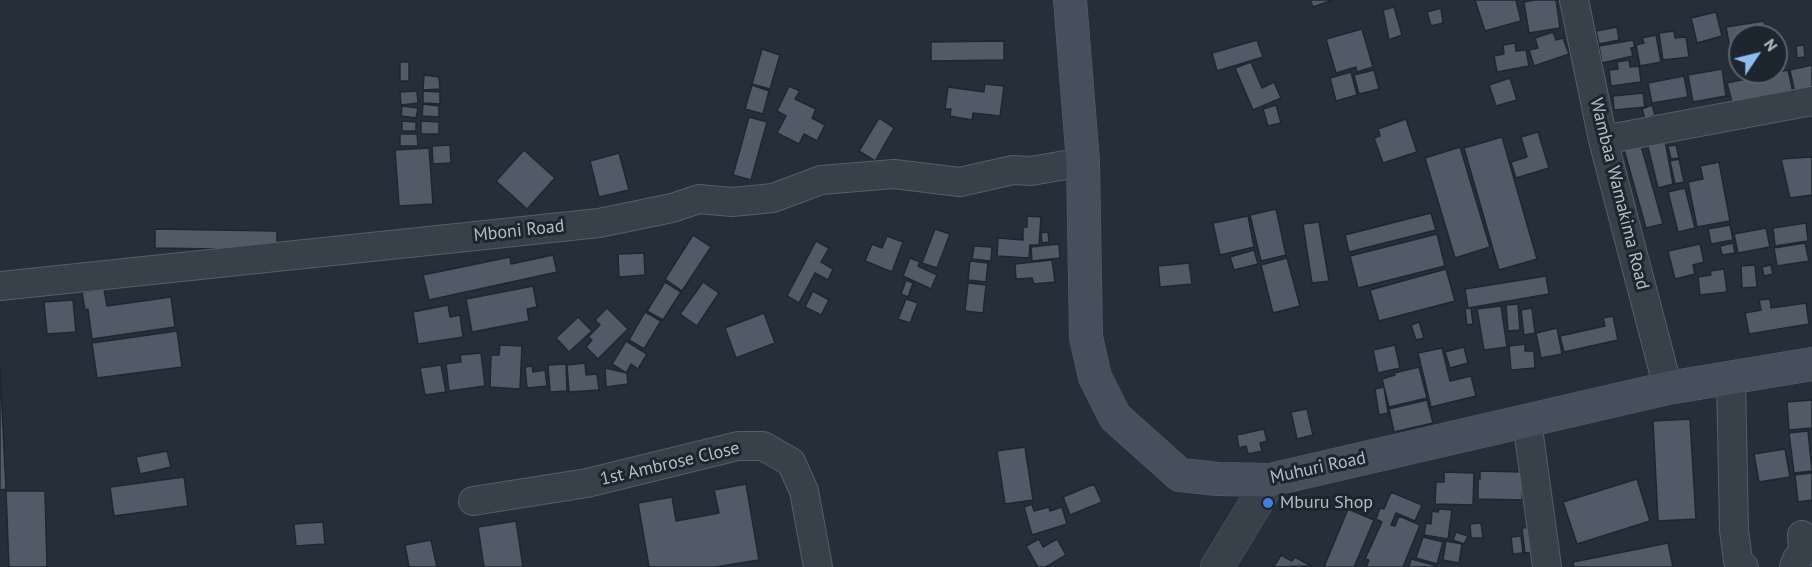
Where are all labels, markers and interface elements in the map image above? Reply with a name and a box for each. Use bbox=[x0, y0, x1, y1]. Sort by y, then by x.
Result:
north arrow bbox=[1728, 24, 1788, 84]
text: N bbox=[1760, 35, 1782, 55]
street label: Wambaa Wamakima Road bbox=[1585, 96, 1653, 292]
street label: Mboni Road bbox=[473, 215, 565, 247]
street label: 1st Ambrose Close bbox=[598, 437, 742, 491]
street label: Muhuri Road bbox=[1268, 447, 1368, 489]
place label: Mburu Shop bbox=[1280, 492, 1373, 514]
marker: Mburu Shop bbox=[1261, 496, 1275, 510]

